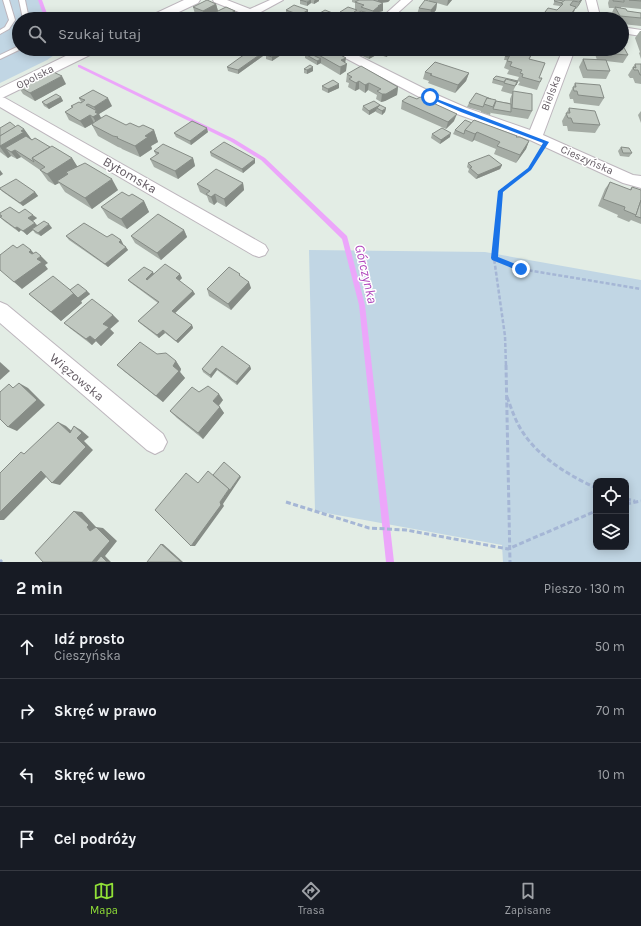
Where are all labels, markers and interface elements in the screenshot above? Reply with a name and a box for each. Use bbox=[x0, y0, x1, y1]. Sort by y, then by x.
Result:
search box bbox=[12, 12, 629, 56]
icon: search bbox=[26, 23, 48, 45]
text: Szukaj tutaj bbox=[58, 25, 142, 43]
street label: Opolska bbox=[14, 62, 56, 92]
street label: Bielska bbox=[538, 73, 564, 113]
route start bbox=[421, 88, 439, 106]
street label: Cieszyńska bbox=[559, 143, 615, 177]
street label: Bytomska bbox=[100, 154, 160, 196]
water label: Górczynka bbox=[351, 243, 381, 305]
route end bbox=[512, 260, 530, 278]
street label: Więzowska bbox=[47, 350, 107, 404]
map controls bbox=[593, 478, 629, 550]
button: locate bbox=[593, 478, 629, 514]
button: layers bbox=[593, 514, 629, 550]
text: 2 min bbox=[16, 578, 63, 598]
text: Pieszo · 130 m bbox=[544, 581, 625, 596]
text: Idź prosto bbox=[54, 630, 125, 648]
icon: ahead bbox=[16, 636, 38, 658]
text: 50 m bbox=[595, 639, 625, 654]
text: Cieszyńska bbox=[54, 648, 121, 663]
icon: right bbox=[16, 700, 38, 722]
text: Skręć w prawo bbox=[54, 702, 157, 720]
text: 70 m bbox=[596, 703, 625, 718]
icon: left bbox=[16, 764, 38, 786]
text: Skręć w lewo bbox=[54, 766, 146, 784]
text: 10 m bbox=[598, 767, 625, 782]
icon: arrive bbox=[16, 828, 38, 850]
text: Cel podróży bbox=[54, 830, 136, 848]
tab: Mapa bbox=[90, 880, 118, 917]
tab: Trasa bbox=[298, 880, 325, 917]
tab: Zapisane bbox=[505, 880, 551, 917]

